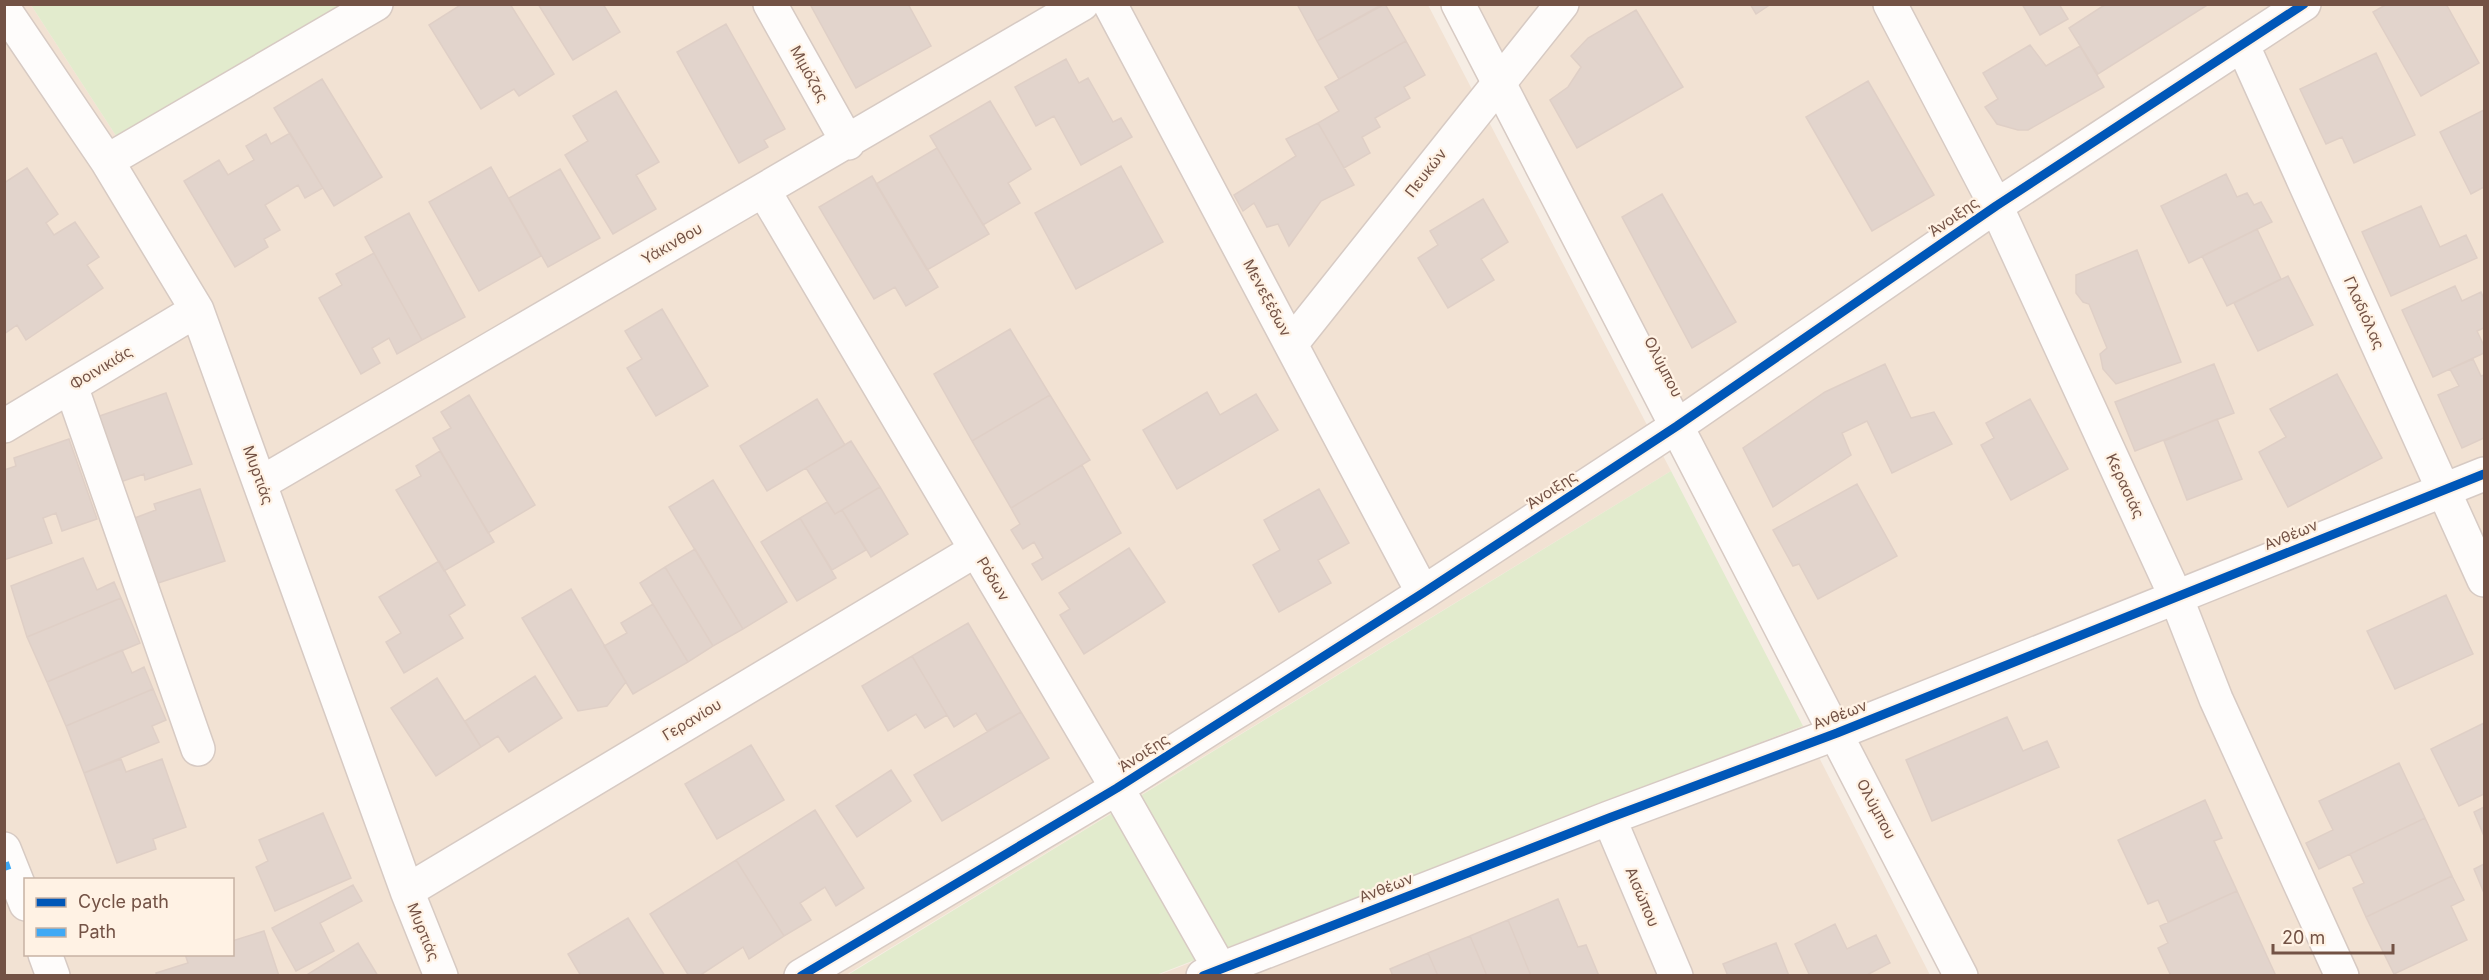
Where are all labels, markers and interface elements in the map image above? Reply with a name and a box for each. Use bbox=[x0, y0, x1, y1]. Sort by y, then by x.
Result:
street label: Μιμόζας bbox=[786, 42, 833, 105]
street label: Πευκών bbox=[1401, 144, 1451, 201]
street label: Άνοιξης bbox=[1925, 193, 1982, 241]
street label: Υάκινθου bbox=[638, 219, 706, 269]
street label: Μενεξέδων bbox=[1239, 256, 1296, 340]
street label: Γλαδιόλας bbox=[2340, 273, 2389, 352]
street label: Ολύμπου bbox=[1640, 333, 1687, 400]
street label: Φοινικιάς bbox=[66, 341, 136, 394]
street label: Μυρτιάς bbox=[239, 443, 278, 507]
street label: Κερασιάς bbox=[2102, 450, 2149, 521]
street label: Άνοιξης bbox=[1523, 466, 1581, 513]
street label: Ανθέων bbox=[2261, 515, 2321, 554]
street label: Ρόδων bbox=[973, 553, 1014, 604]
street label: Γερανίου bbox=[659, 695, 725, 745]
street label: Ανθέων bbox=[1810, 695, 1870, 734]
street label: Άνοιξης bbox=[1115, 729, 1173, 776]
street label: Ολύμπου bbox=[1853, 775, 1900, 842]
street label: Αισώπου bbox=[1621, 864, 1663, 929]
street label: Ανθέων bbox=[1356, 868, 1416, 907]
legend bbox=[24, 878, 234, 956]
text: Cycle path bbox=[78, 891, 169, 912]
street label: Μυρτιάς bbox=[403, 900, 444, 964]
scale bar bbox=[2273, 917, 2393, 955]
text: Path bbox=[78, 921, 116, 942]
text: 20 m bbox=[2282, 927, 2325, 948]

